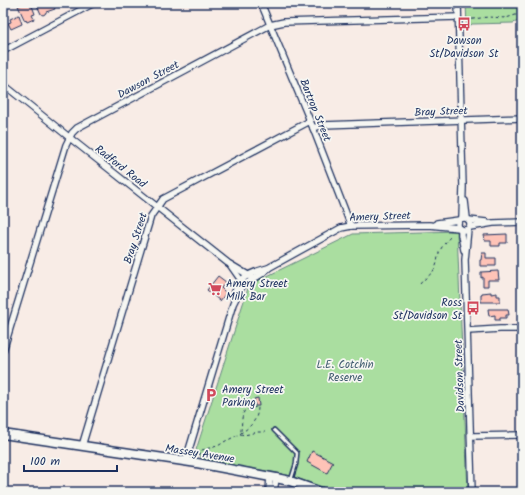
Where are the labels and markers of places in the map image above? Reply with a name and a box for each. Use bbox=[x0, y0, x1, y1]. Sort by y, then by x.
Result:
bus stop icon: Dawson St/Davidson St bbox=[456, 16, 472, 32]
place label: Dawson St/Davidson St bbox=[429, 32, 499, 63]
place label: Amery Street Milk Bar bbox=[226, 275, 288, 306]
supermarket icon: Amery Street Milk Bar bbox=[207, 281, 223, 297]
place label: Ross St/Davidson St bbox=[393, 294, 463, 325]
bus stop icon: Ross St/Davidson St bbox=[465, 300, 481, 316]
place label: Amery Street Parking bbox=[222, 381, 284, 412]
parking icon: Amery Street Parking bbox=[203, 387, 219, 403]

